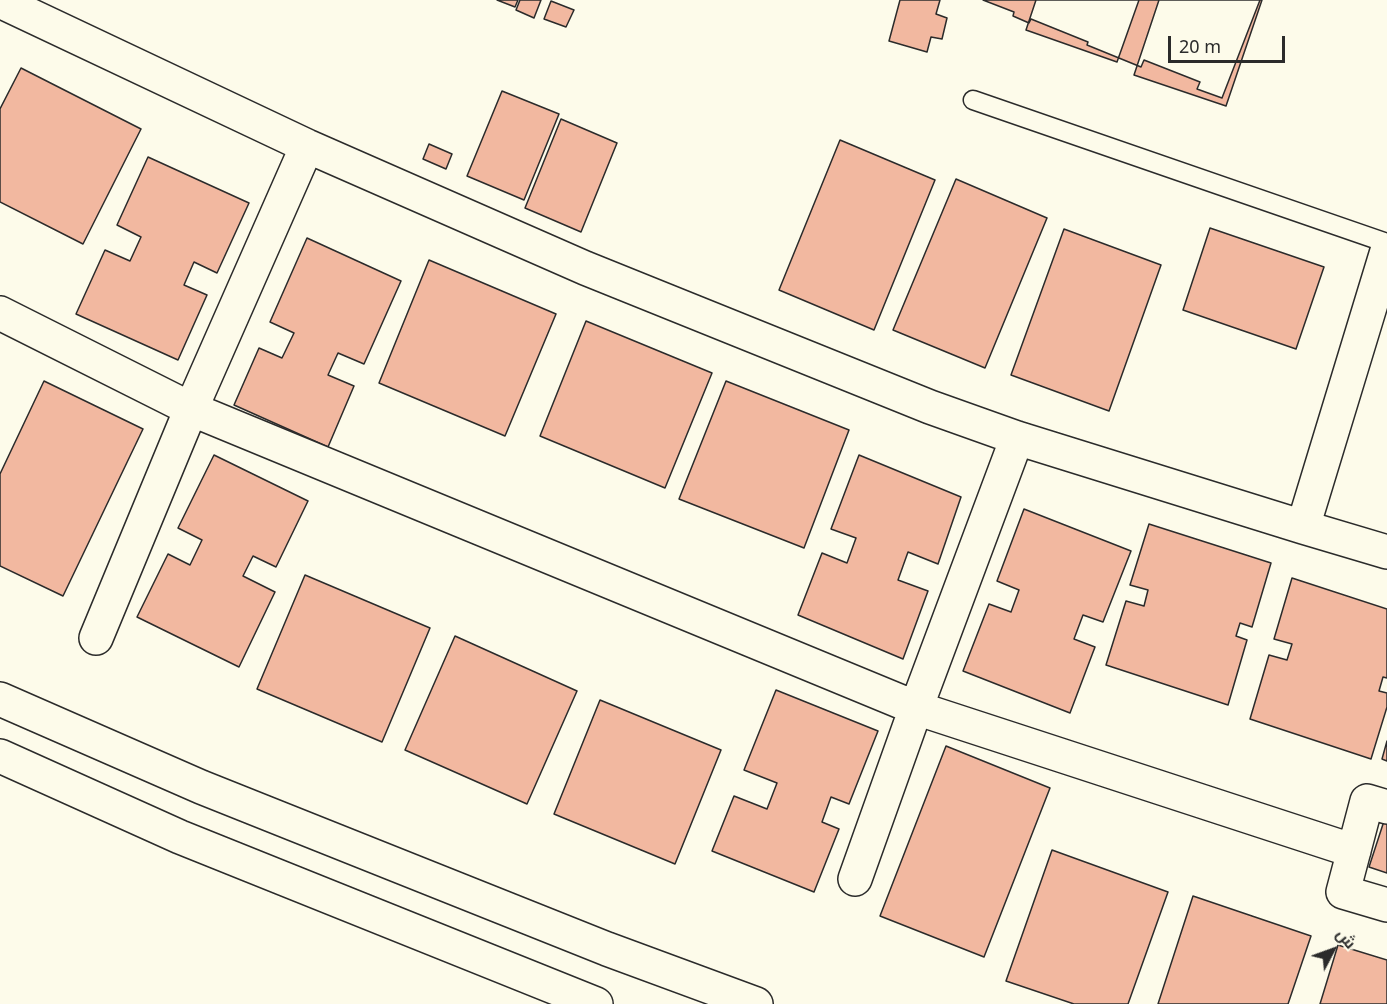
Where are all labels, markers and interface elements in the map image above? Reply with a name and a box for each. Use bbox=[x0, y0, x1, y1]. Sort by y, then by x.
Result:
scale bar bbox=[1171, 24, 1288, 62]
text: 20 m bbox=[1179, 34, 1221, 58]
north arrow bbox=[1303, 920, 1363, 980]
text: ش bbox=[1332, 923, 1362, 953]

